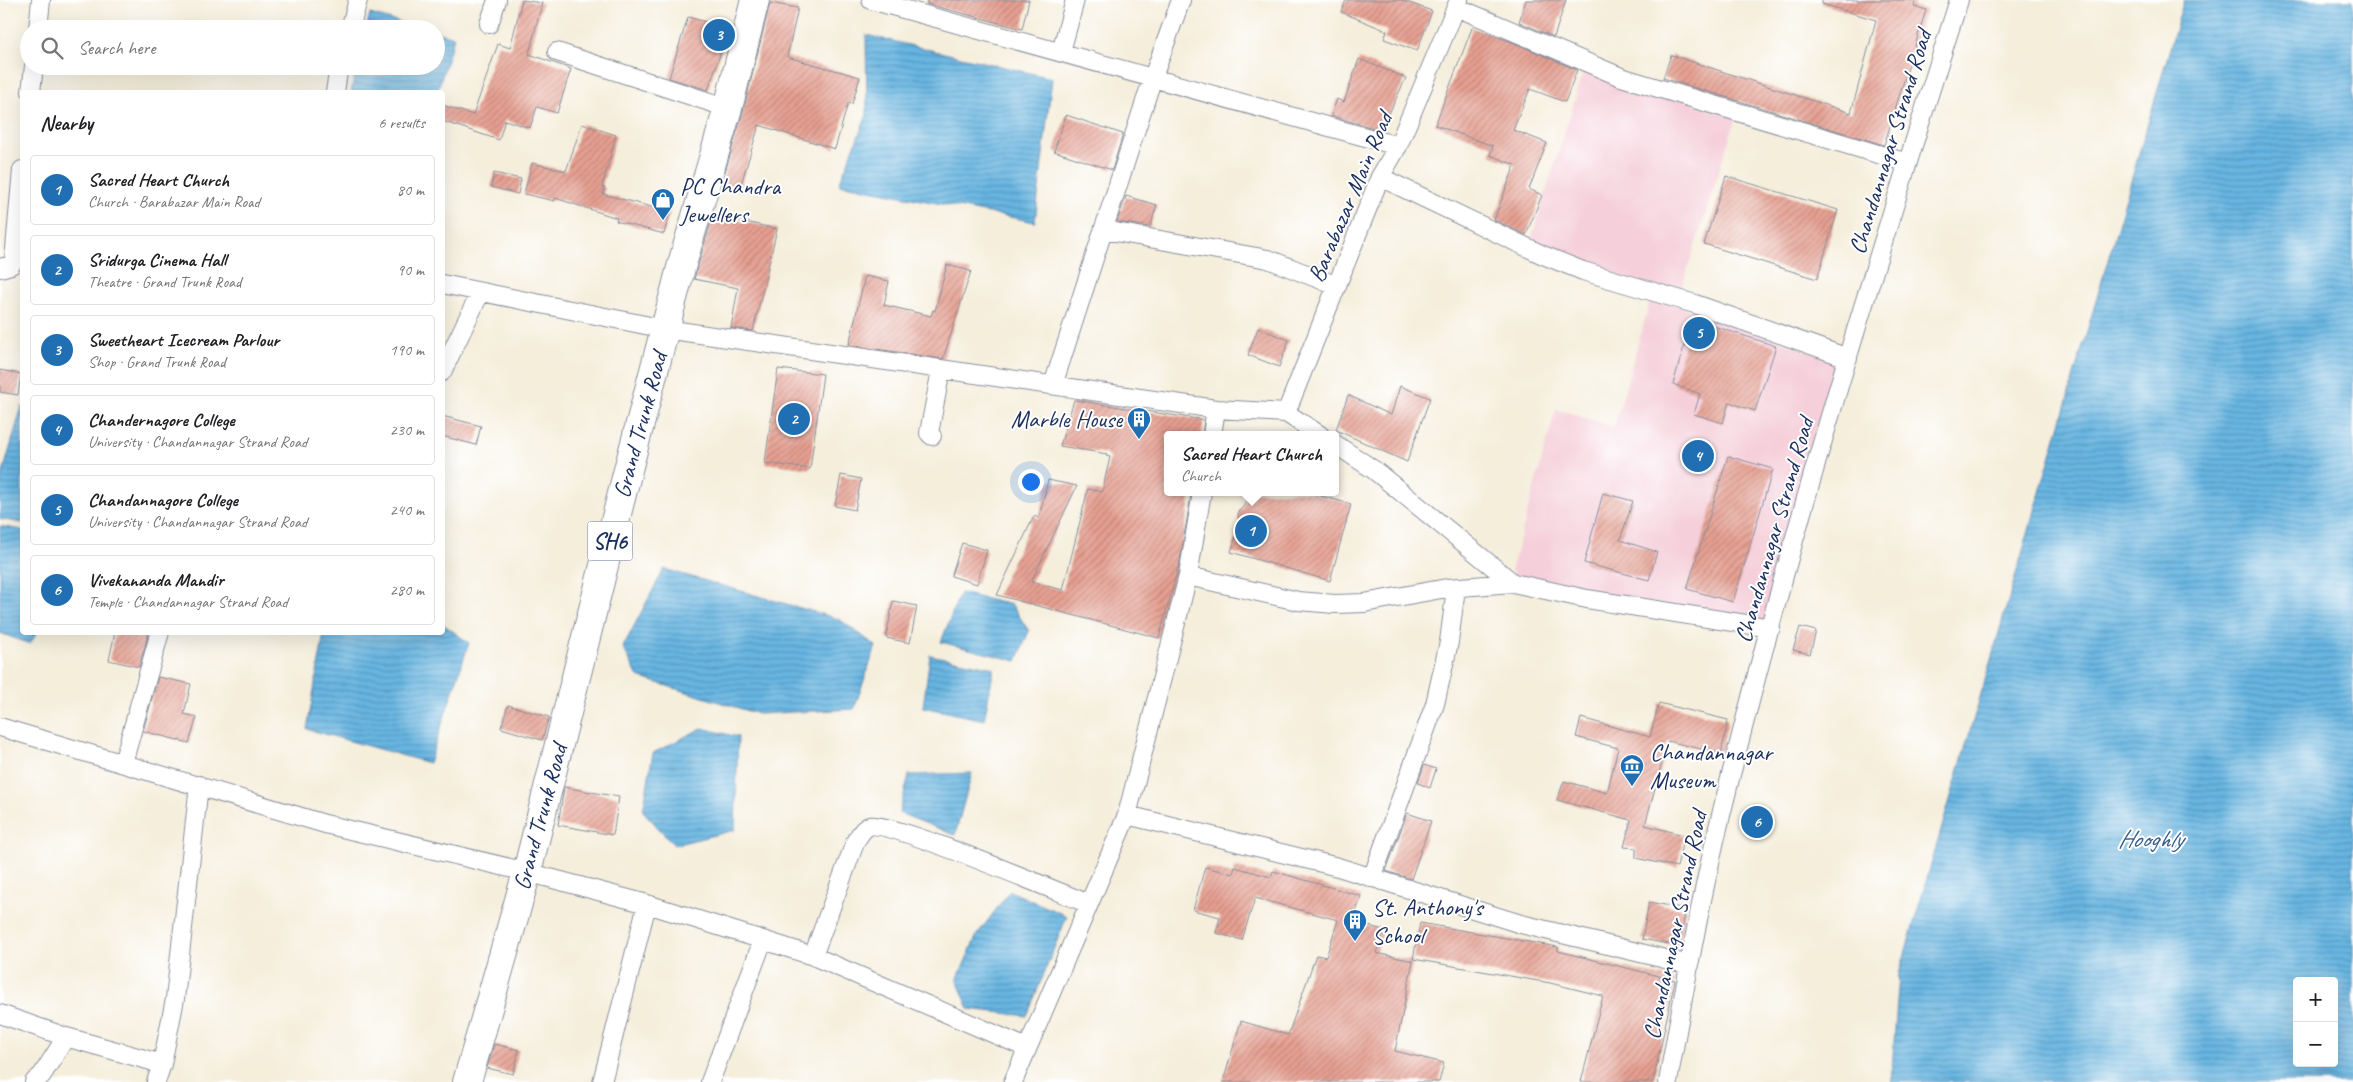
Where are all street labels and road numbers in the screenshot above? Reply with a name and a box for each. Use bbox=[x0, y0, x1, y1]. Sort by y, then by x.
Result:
street label: Chandannagar Strand Road bbox=[1842, 23, 1939, 258]
street label: Barabazar Main Road bbox=[1301, 104, 1401, 286]
street label: Grand Trunk Road bbox=[606, 345, 675, 501]
street label: Chandannagar Strand Road bbox=[1728, 411, 1821, 646]
road number: SH6 bbox=[588, 522, 632, 560]
street label: Grand Trunk Road bbox=[506, 737, 575, 893]
street label: Chandannagar Strand Road bbox=[1636, 805, 1715, 1042]

